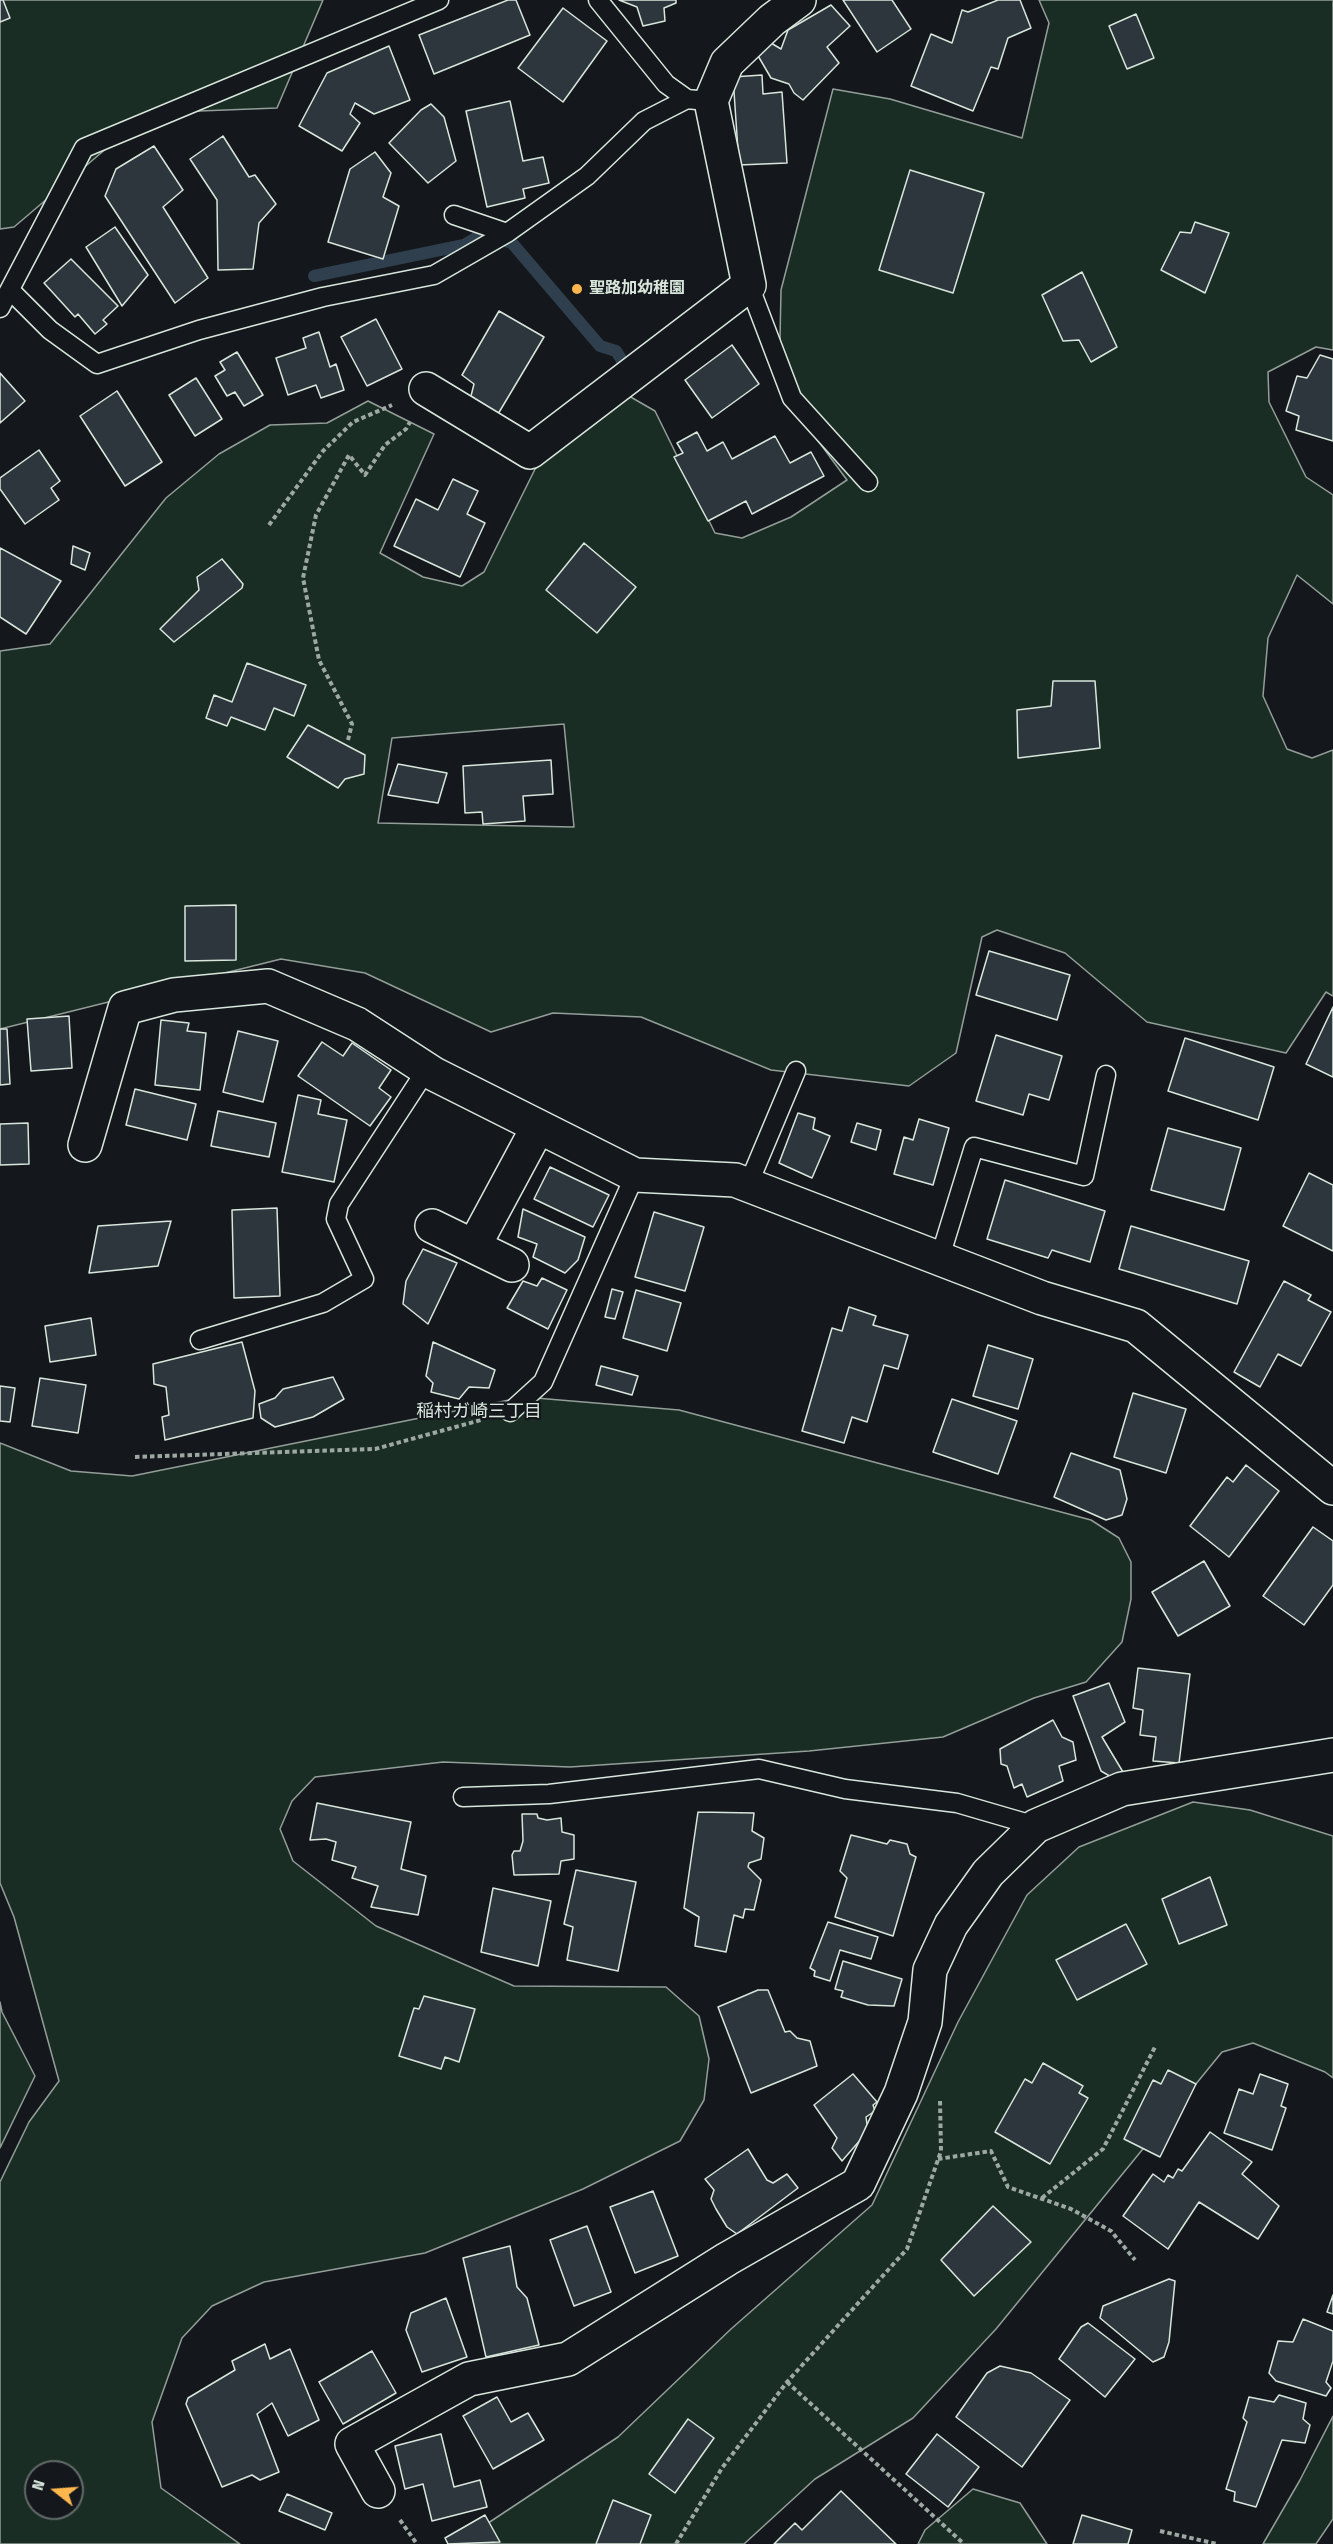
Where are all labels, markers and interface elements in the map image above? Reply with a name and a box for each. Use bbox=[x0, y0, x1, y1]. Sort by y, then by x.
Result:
place label: 聖路加幼稚園 bbox=[589, 279, 685, 299]
marker: 聖路加幼稚園 bbox=[570, 282, 584, 296]
district label: 稲村ガ崎三丁目 bbox=[416, 1401, 542, 1423]
north arrow bbox=[24, 2460, 84, 2520]
text: N bbox=[28, 2478, 49, 2493]

